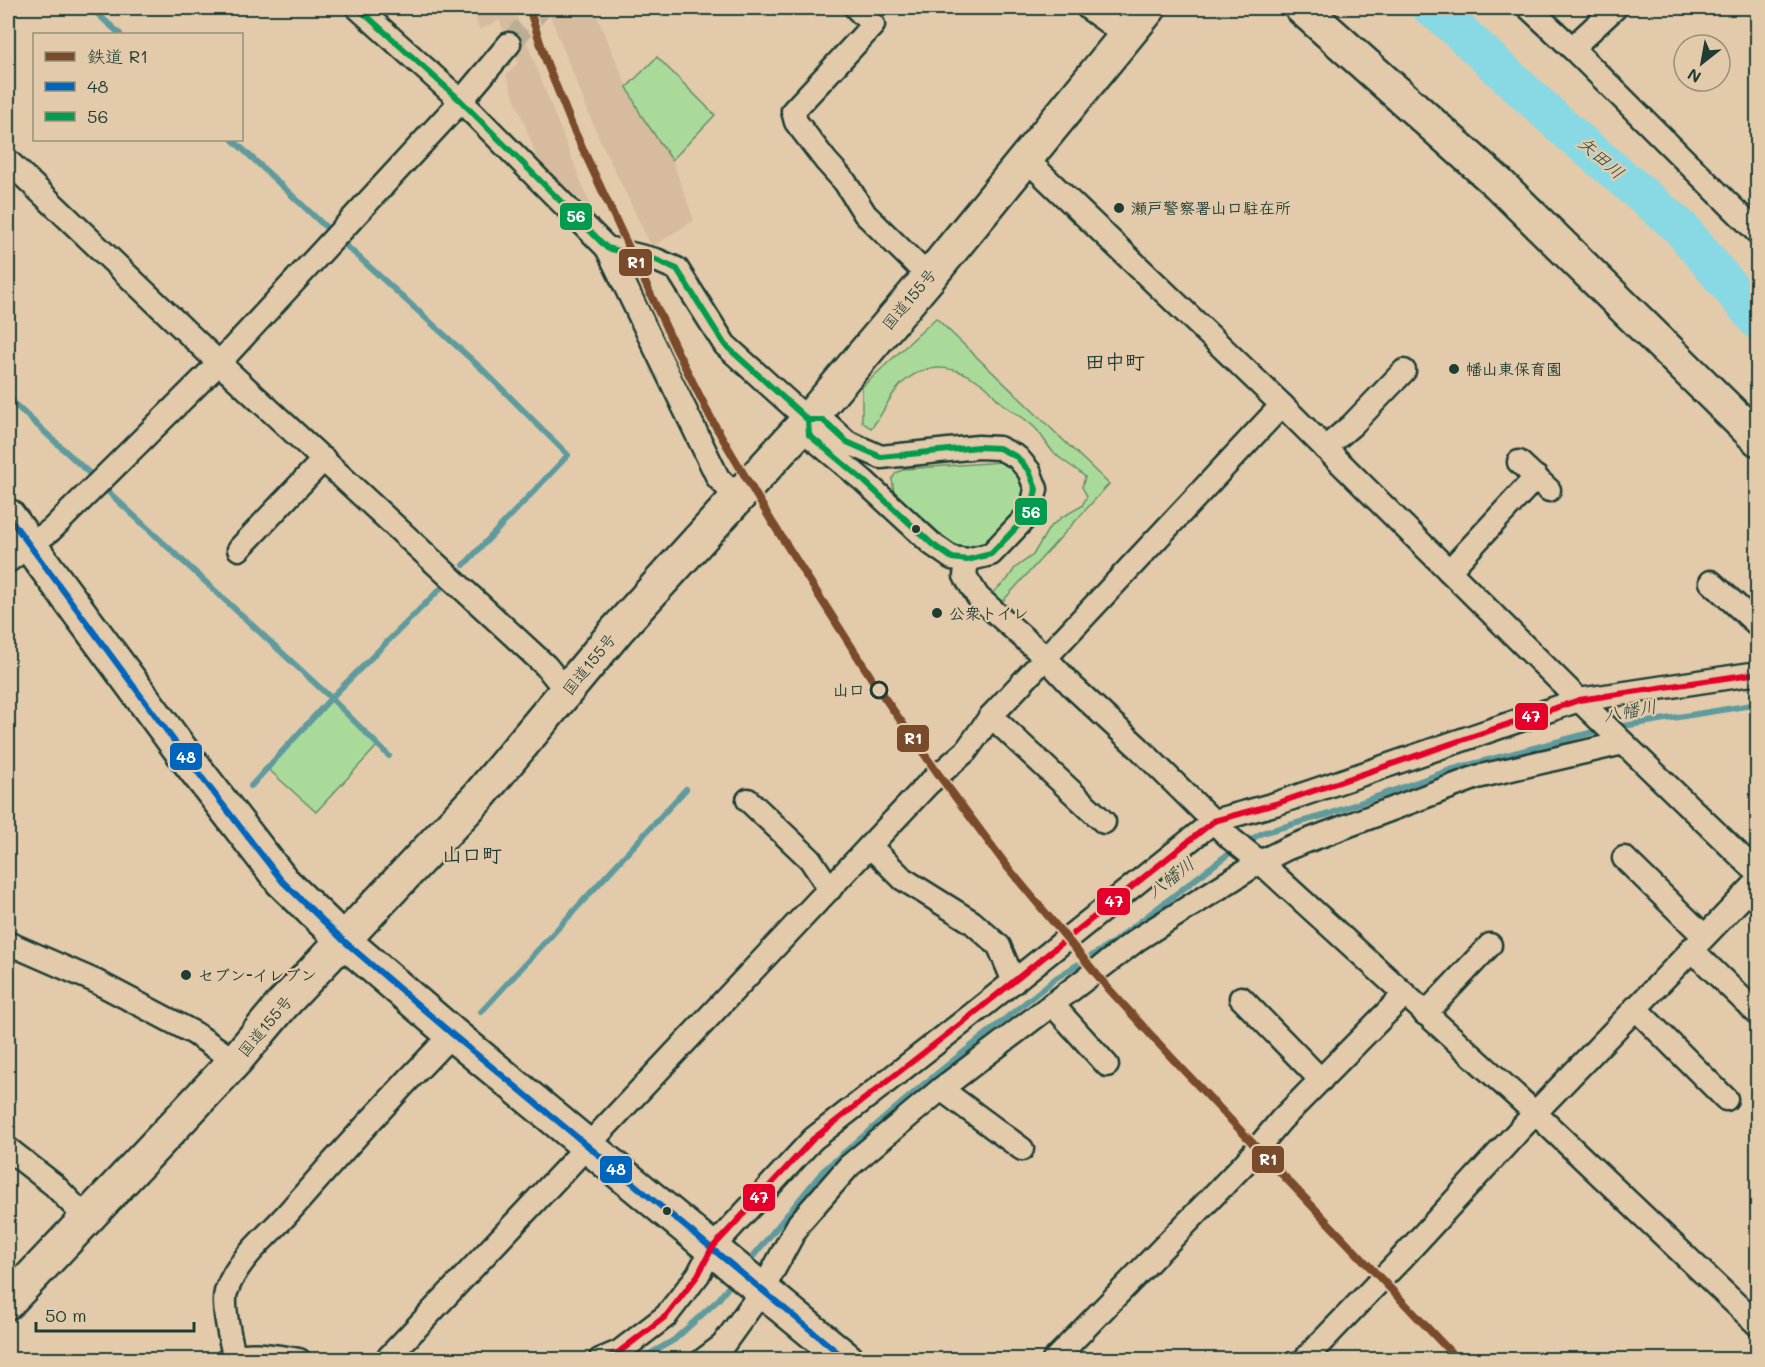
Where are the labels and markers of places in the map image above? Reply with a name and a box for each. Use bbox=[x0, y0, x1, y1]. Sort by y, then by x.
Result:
place label: 瀬戸警察署山口駐在所 bbox=[1131, 197, 1291, 218]
marker: 瀬戸警察署山口駐在所 bbox=[1112, 201, 1126, 215]
place label: 幡山東保育園 bbox=[1466, 358, 1562, 379]
marker: 幡山東保育園 bbox=[1447, 362, 1461, 376]
unlabelled marker bbox=[910, 523, 922, 535]
place label: 公衆トイレ bbox=[949, 602, 1029, 623]
marker: 公衆トイレ bbox=[930, 606, 944, 620]
place label: 山口 bbox=[833, 679, 865, 700]
marker: 山口 bbox=[870, 681, 888, 699]
place label: セブン-イレブン bbox=[198, 964, 317, 985]
marker: セブン-イレブン bbox=[179, 968, 193, 982]
unlabelled marker bbox=[661, 1205, 673, 1217]

